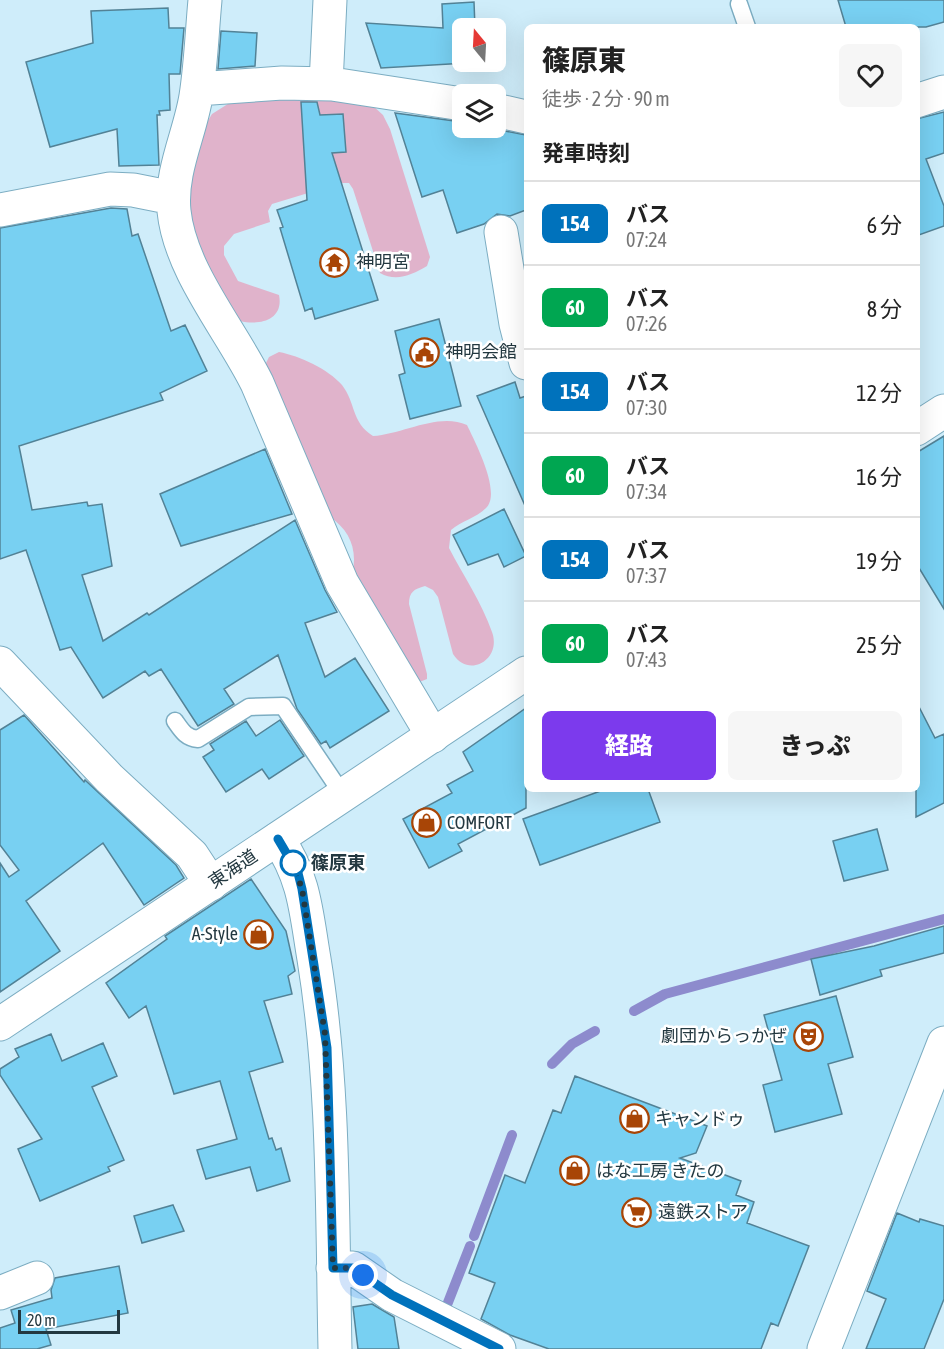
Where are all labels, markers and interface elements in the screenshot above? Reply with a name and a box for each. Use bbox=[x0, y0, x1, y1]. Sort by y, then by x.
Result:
north arrow bbox=[452, 18, 506, 72]
map controls bbox=[452, 18, 506, 138]
text: 篠原東 bbox=[542, 44, 626, 76]
button: heart bbox=[839, 44, 902, 107]
button: layers bbox=[452, 84, 506, 138]
text: 徒歩 · 2 分 · 90 m bbox=[542, 87, 670, 110]
text: 発車時刻 bbox=[542, 140, 630, 166]
text: バス bbox=[626, 201, 670, 227]
text: 154 bbox=[560, 211, 590, 235]
text: 6 分 bbox=[867, 212, 902, 238]
text: 07:24 bbox=[626, 228, 667, 251]
temple icon: 神明宮 bbox=[319, 246, 351, 278]
place label: 神明宮 bbox=[356, 251, 410, 272]
text: バス bbox=[626, 285, 670, 311]
text: 60 bbox=[565, 295, 585, 319]
text: 8 分 bbox=[867, 296, 902, 322]
text: 07:26 bbox=[626, 312, 667, 335]
public building icon: 神明会館 bbox=[408, 336, 440, 368]
place label: 神明会館 bbox=[445, 341, 517, 362]
text: バス bbox=[626, 369, 670, 395]
text: 154 bbox=[560, 379, 590, 403]
text: 12 分 bbox=[856, 380, 902, 406]
text: 07:30 bbox=[626, 396, 667, 419]
text: バス bbox=[626, 453, 670, 479]
text: 60 bbox=[565, 463, 585, 487]
text: 16 分 bbox=[856, 464, 902, 490]
text: 07:34 bbox=[626, 480, 667, 503]
text: バス bbox=[626, 537, 670, 563]
text: 154 bbox=[560, 547, 590, 571]
text: 19 分 bbox=[856, 548, 902, 574]
text: 07:37 bbox=[626, 564, 667, 587]
text: バス bbox=[626, 621, 670, 647]
text: 60 bbox=[565, 631, 585, 655]
text: 25 分 bbox=[856, 632, 902, 658]
text: 07:43 bbox=[626, 648, 667, 671]
button: 経路 bbox=[542, 711, 716, 780]
button: きっぷ bbox=[728, 711, 902, 780]
shop icon: COMFORT bbox=[410, 807, 442, 839]
place label: COMFORT bbox=[447, 812, 512, 833]
street label: 東海道 bbox=[204, 845, 261, 892]
marker: 篠原東 bbox=[280, 850, 306, 876]
place label: 篠原東 bbox=[311, 852, 365, 873]
shop icon: A-Style bbox=[243, 918, 275, 950]
place label: A-Style bbox=[192, 923, 238, 944]
theatre icon: 劇団からっかぜ bbox=[792, 1020, 824, 1052]
place label: 劇団からっかぜ bbox=[661, 1025, 787, 1046]
shop icon: キャンドゥ bbox=[618, 1103, 650, 1135]
place label: キャンドゥ bbox=[655, 1108, 745, 1129]
shop icon: はな工房 きたの bbox=[559, 1155, 591, 1187]
place label: はな工房 きたの bbox=[596, 1160, 724, 1181]
supermarket icon: 遠鉄ストア bbox=[621, 1196, 653, 1228]
place label: 遠鉄ストア bbox=[658, 1201, 748, 1222]
your location bbox=[348, 1260, 378, 1290]
scale bar bbox=[18, 1307, 120, 1334]
text: 20 m bbox=[27, 1311, 56, 1329]

